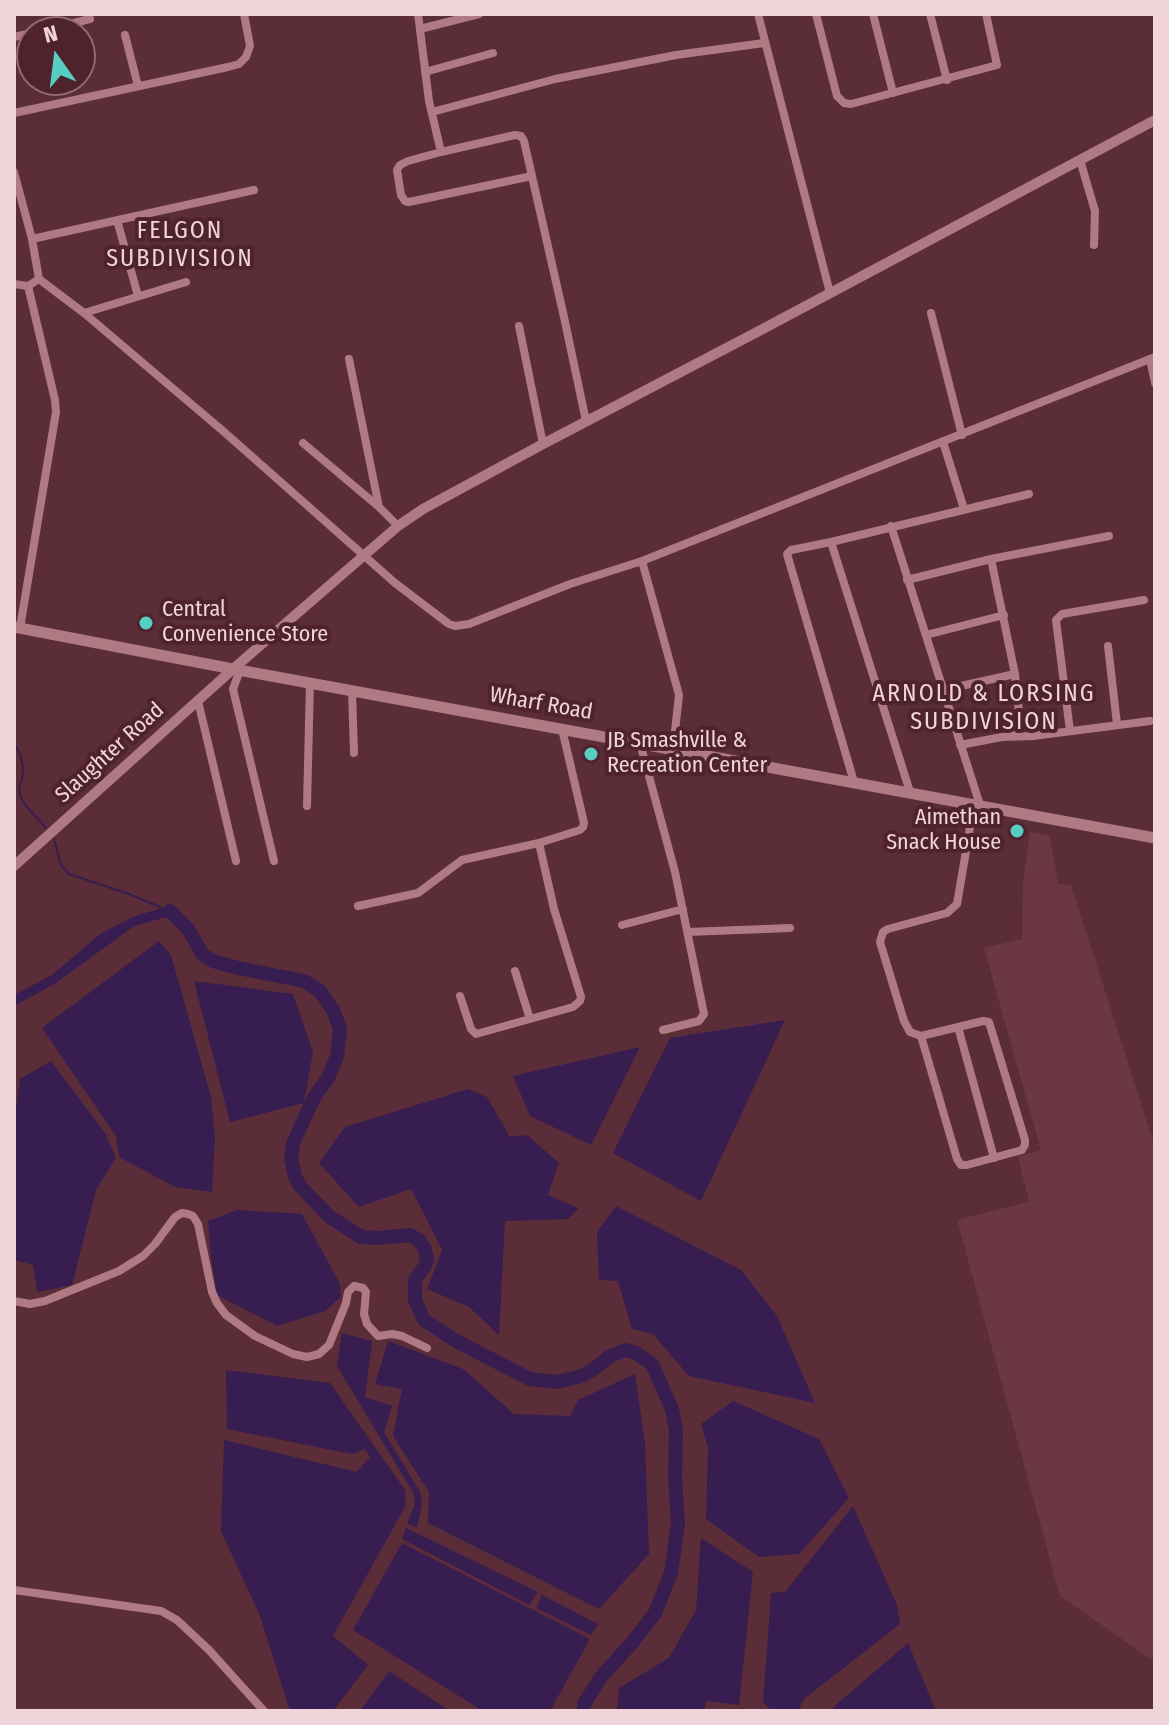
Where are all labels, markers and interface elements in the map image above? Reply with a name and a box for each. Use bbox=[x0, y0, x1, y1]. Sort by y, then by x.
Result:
north arrow bbox=[16, 16, 96, 96]
text: N bbox=[41, 19, 60, 49]
district label: FELGON SUBDIVISION bbox=[106, 217, 254, 273]
place label: Central Convenience Store bbox=[162, 597, 328, 648]
marker: Central Convenience Store bbox=[137, 614, 155, 632]
district label: ARNOLD & LORSING SUBDIVISION bbox=[872, 680, 1096, 736]
street label: Wharf Road bbox=[487, 682, 595, 726]
street label: Slaughter Road bbox=[50, 697, 170, 809]
place label: JB Smashville & Recreation Center bbox=[607, 728, 767, 780]
marker: JB Smashville & Recreation Center bbox=[582, 745, 600, 763]
place label: Aimethan Snack House bbox=[886, 805, 1001, 856]
marker: Aimethan Snack House bbox=[1008, 822, 1026, 840]

